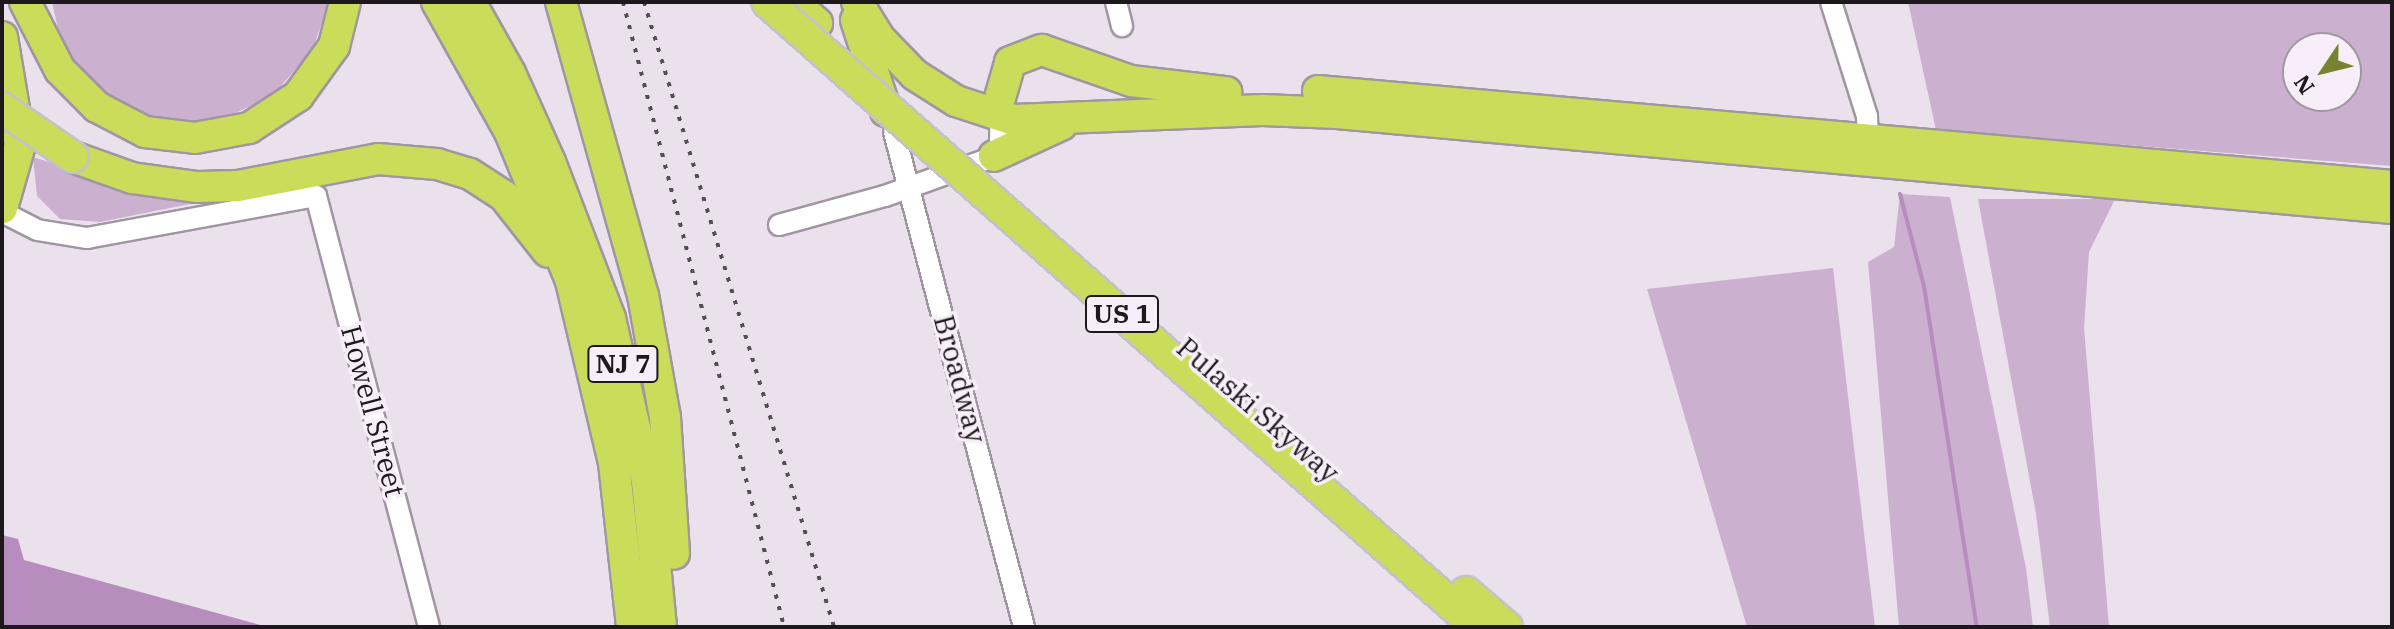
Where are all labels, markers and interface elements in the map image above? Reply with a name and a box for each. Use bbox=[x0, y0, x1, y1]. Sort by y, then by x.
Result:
north arrow bbox=[2282, 32, 2362, 112]
text: N bbox=[2287, 69, 2320, 100]
road number: US 1 bbox=[1084, 292, 1160, 336]
street label: Broadway bbox=[927, 311, 993, 447]
street label: Howell Street bbox=[334, 322, 412, 500]
street label: Pulaski Skyway bbox=[1170, 331, 1346, 489]
road number: NJ 7 bbox=[587, 342, 659, 386]

